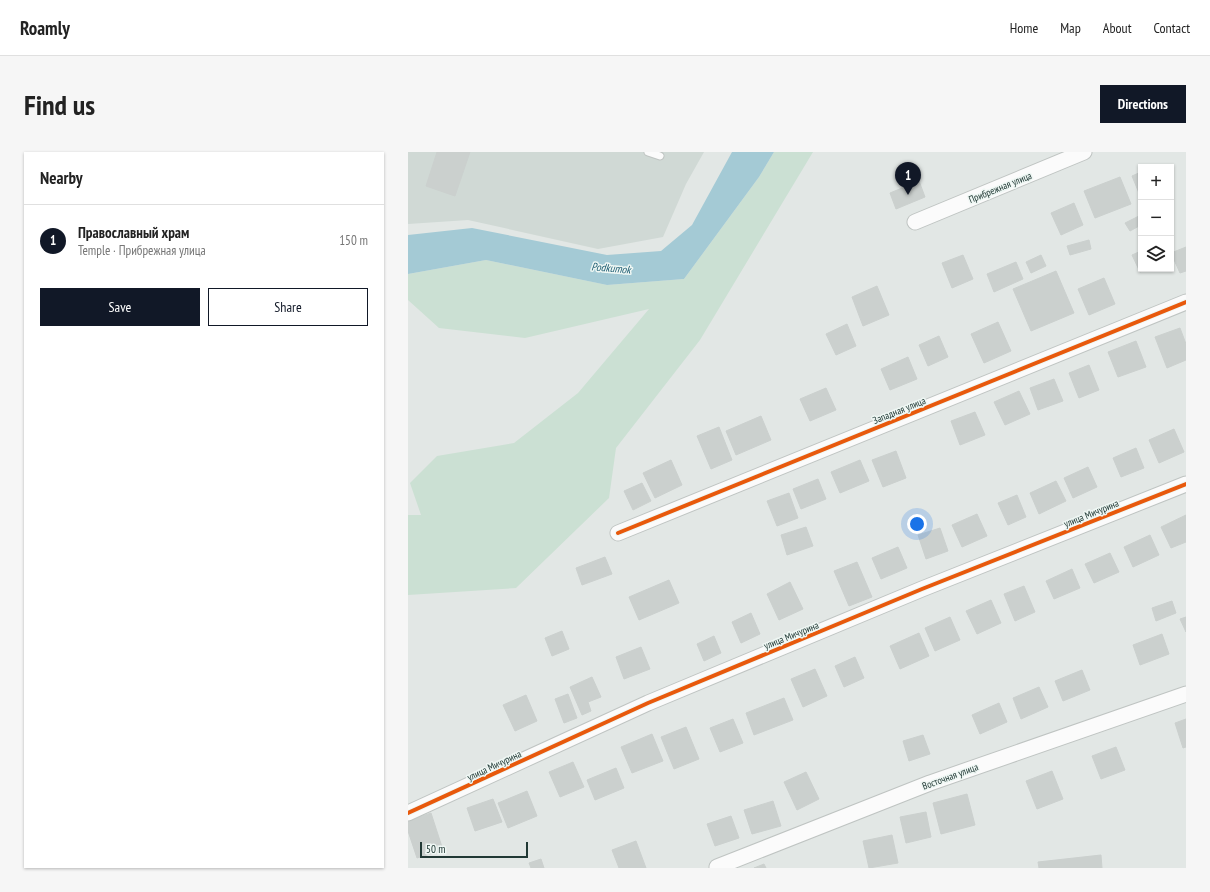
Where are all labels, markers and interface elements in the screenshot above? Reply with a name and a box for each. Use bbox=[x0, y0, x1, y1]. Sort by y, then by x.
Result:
text: Roamly bbox=[20, 16, 70, 40]
text: Home bbox=[1010, 19, 1038, 37]
text: Map bbox=[1060, 19, 1081, 37]
text: About bbox=[1103, 19, 1132, 37]
text: Contact bbox=[1154, 19, 1190, 37]
button: Directions bbox=[1100, 85, 1186, 123]
text: Find us bbox=[24, 86, 95, 123]
pin: 1 bbox=[895, 162, 921, 195]
map controls bbox=[1138, 164, 1174, 272]
button: + bbox=[1138, 164, 1174, 200]
text: Nearby bbox=[40, 167, 83, 189]
street label: Прибрежная улица bbox=[967, 169, 1034, 206]
button: − bbox=[1138, 200, 1174, 236]
text: Православный храм bbox=[78, 223, 189, 242]
text: 1 bbox=[50, 232, 56, 249]
text: 150 m bbox=[339, 232, 368, 249]
button: layers bbox=[1138, 236, 1174, 272]
text: Temple · Прибрежная улица bbox=[78, 242, 206, 259]
water label: Podkumok bbox=[591, 259, 633, 277]
button: Save bbox=[40, 288, 200, 326]
button: Share bbox=[208, 288, 368, 326]
street label: Западная улица bbox=[871, 394, 928, 427]
street label: улица Мичурина bbox=[1062, 497, 1121, 530]
your location bbox=[907, 514, 927, 534]
street label: улица Мичурина bbox=[762, 619, 821, 652]
street label: улица Мичурина bbox=[465, 747, 523, 784]
street label: Восточная улица bbox=[920, 760, 980, 793]
scale bar bbox=[420, 840, 528, 859]
text: 50 m bbox=[426, 842, 445, 856]

